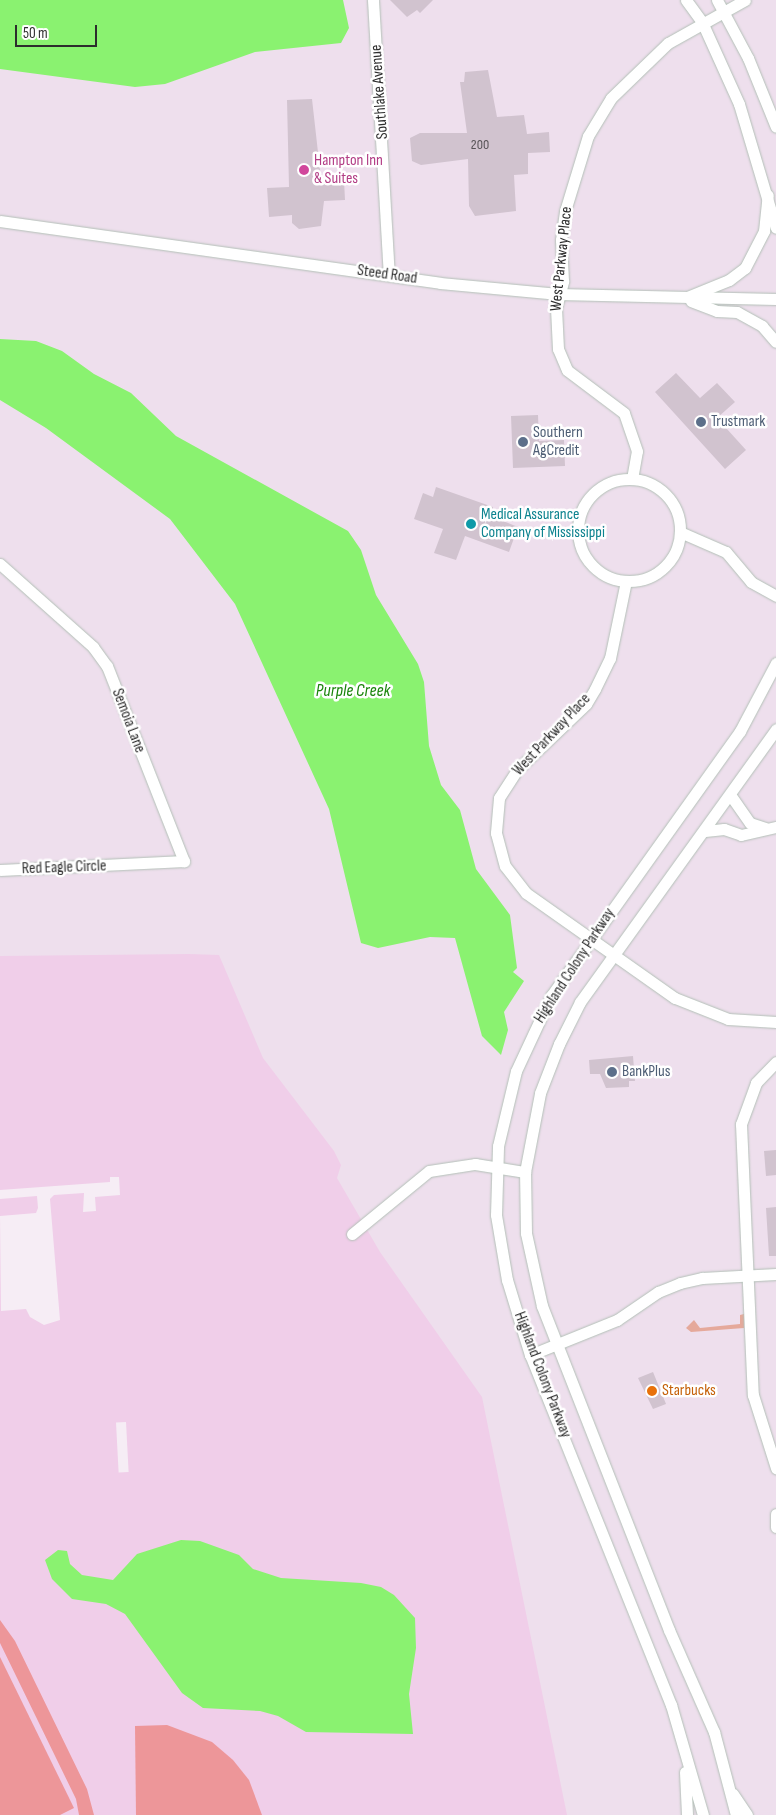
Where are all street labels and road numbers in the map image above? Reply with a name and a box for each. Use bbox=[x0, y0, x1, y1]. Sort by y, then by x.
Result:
street label: Southlake Avenue bbox=[367, 44, 393, 140]
street label: West Parkway Place bbox=[547, 206, 577, 312]
street label: Steed Road bbox=[356, 261, 418, 289]
street label: Semoia Lane bbox=[107, 686, 149, 756]
street label: West Parkway Place bbox=[509, 690, 595, 780]
street label: Red Eagle Circle bbox=[21, 857, 107, 879]
street label: Highland Colony Parkway bbox=[531, 905, 619, 1027]
street label: Highland Colony Parkway bbox=[509, 1309, 575, 1441]

